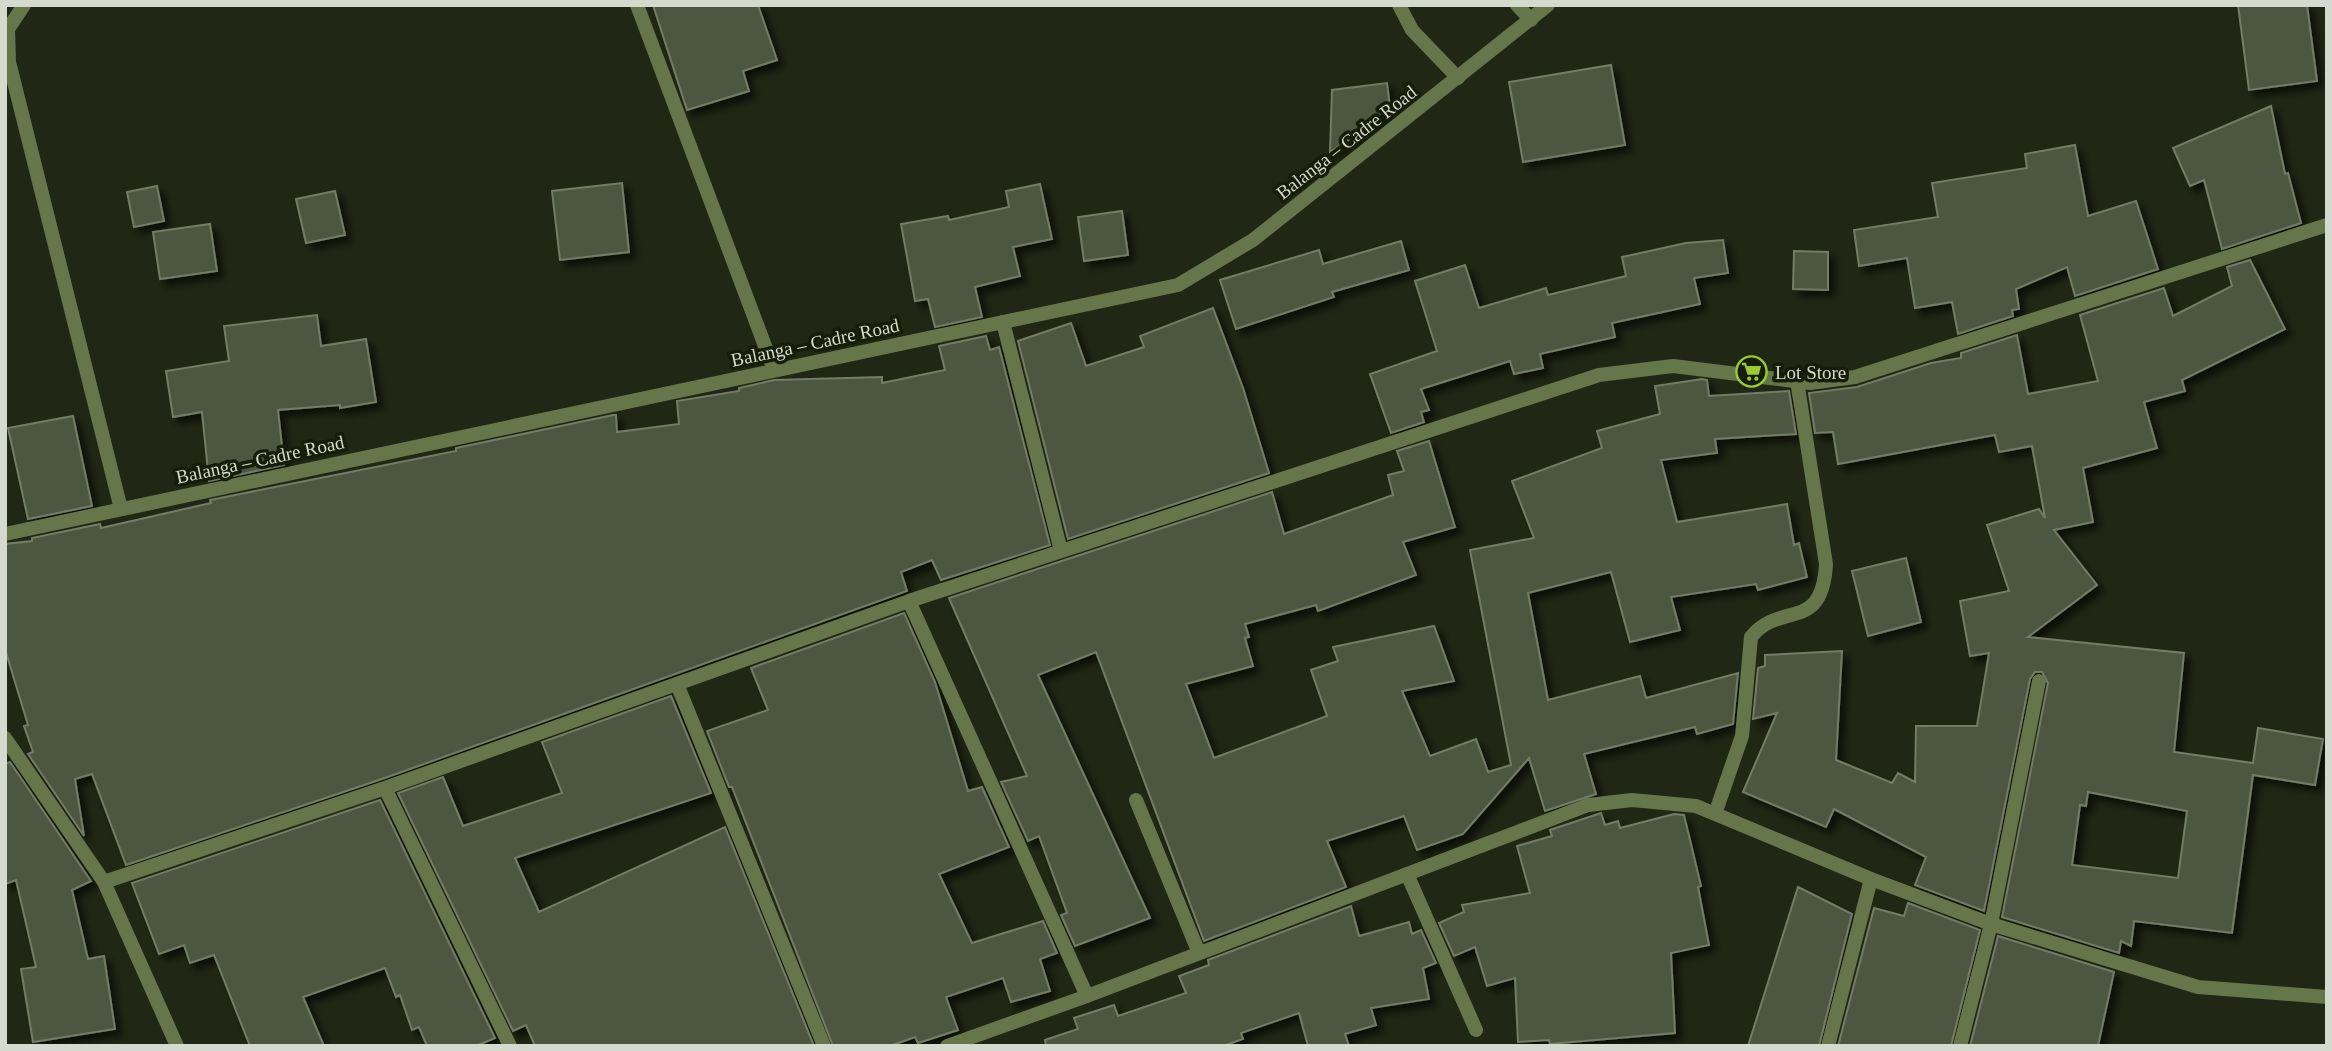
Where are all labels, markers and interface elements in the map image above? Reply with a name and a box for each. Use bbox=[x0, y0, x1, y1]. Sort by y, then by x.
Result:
street label: Balanga – Cadre Road bbox=[1272, 81, 1421, 203]
street label: Balanga – Cadre Road bbox=[729, 314, 902, 371]
supermarket icon: Lot Store bbox=[1735, 355, 1769, 389]
place label: Lot Store bbox=[1775, 362, 1846, 383]
street label: Balanga – Cadre Road bbox=[174, 431, 347, 488]

